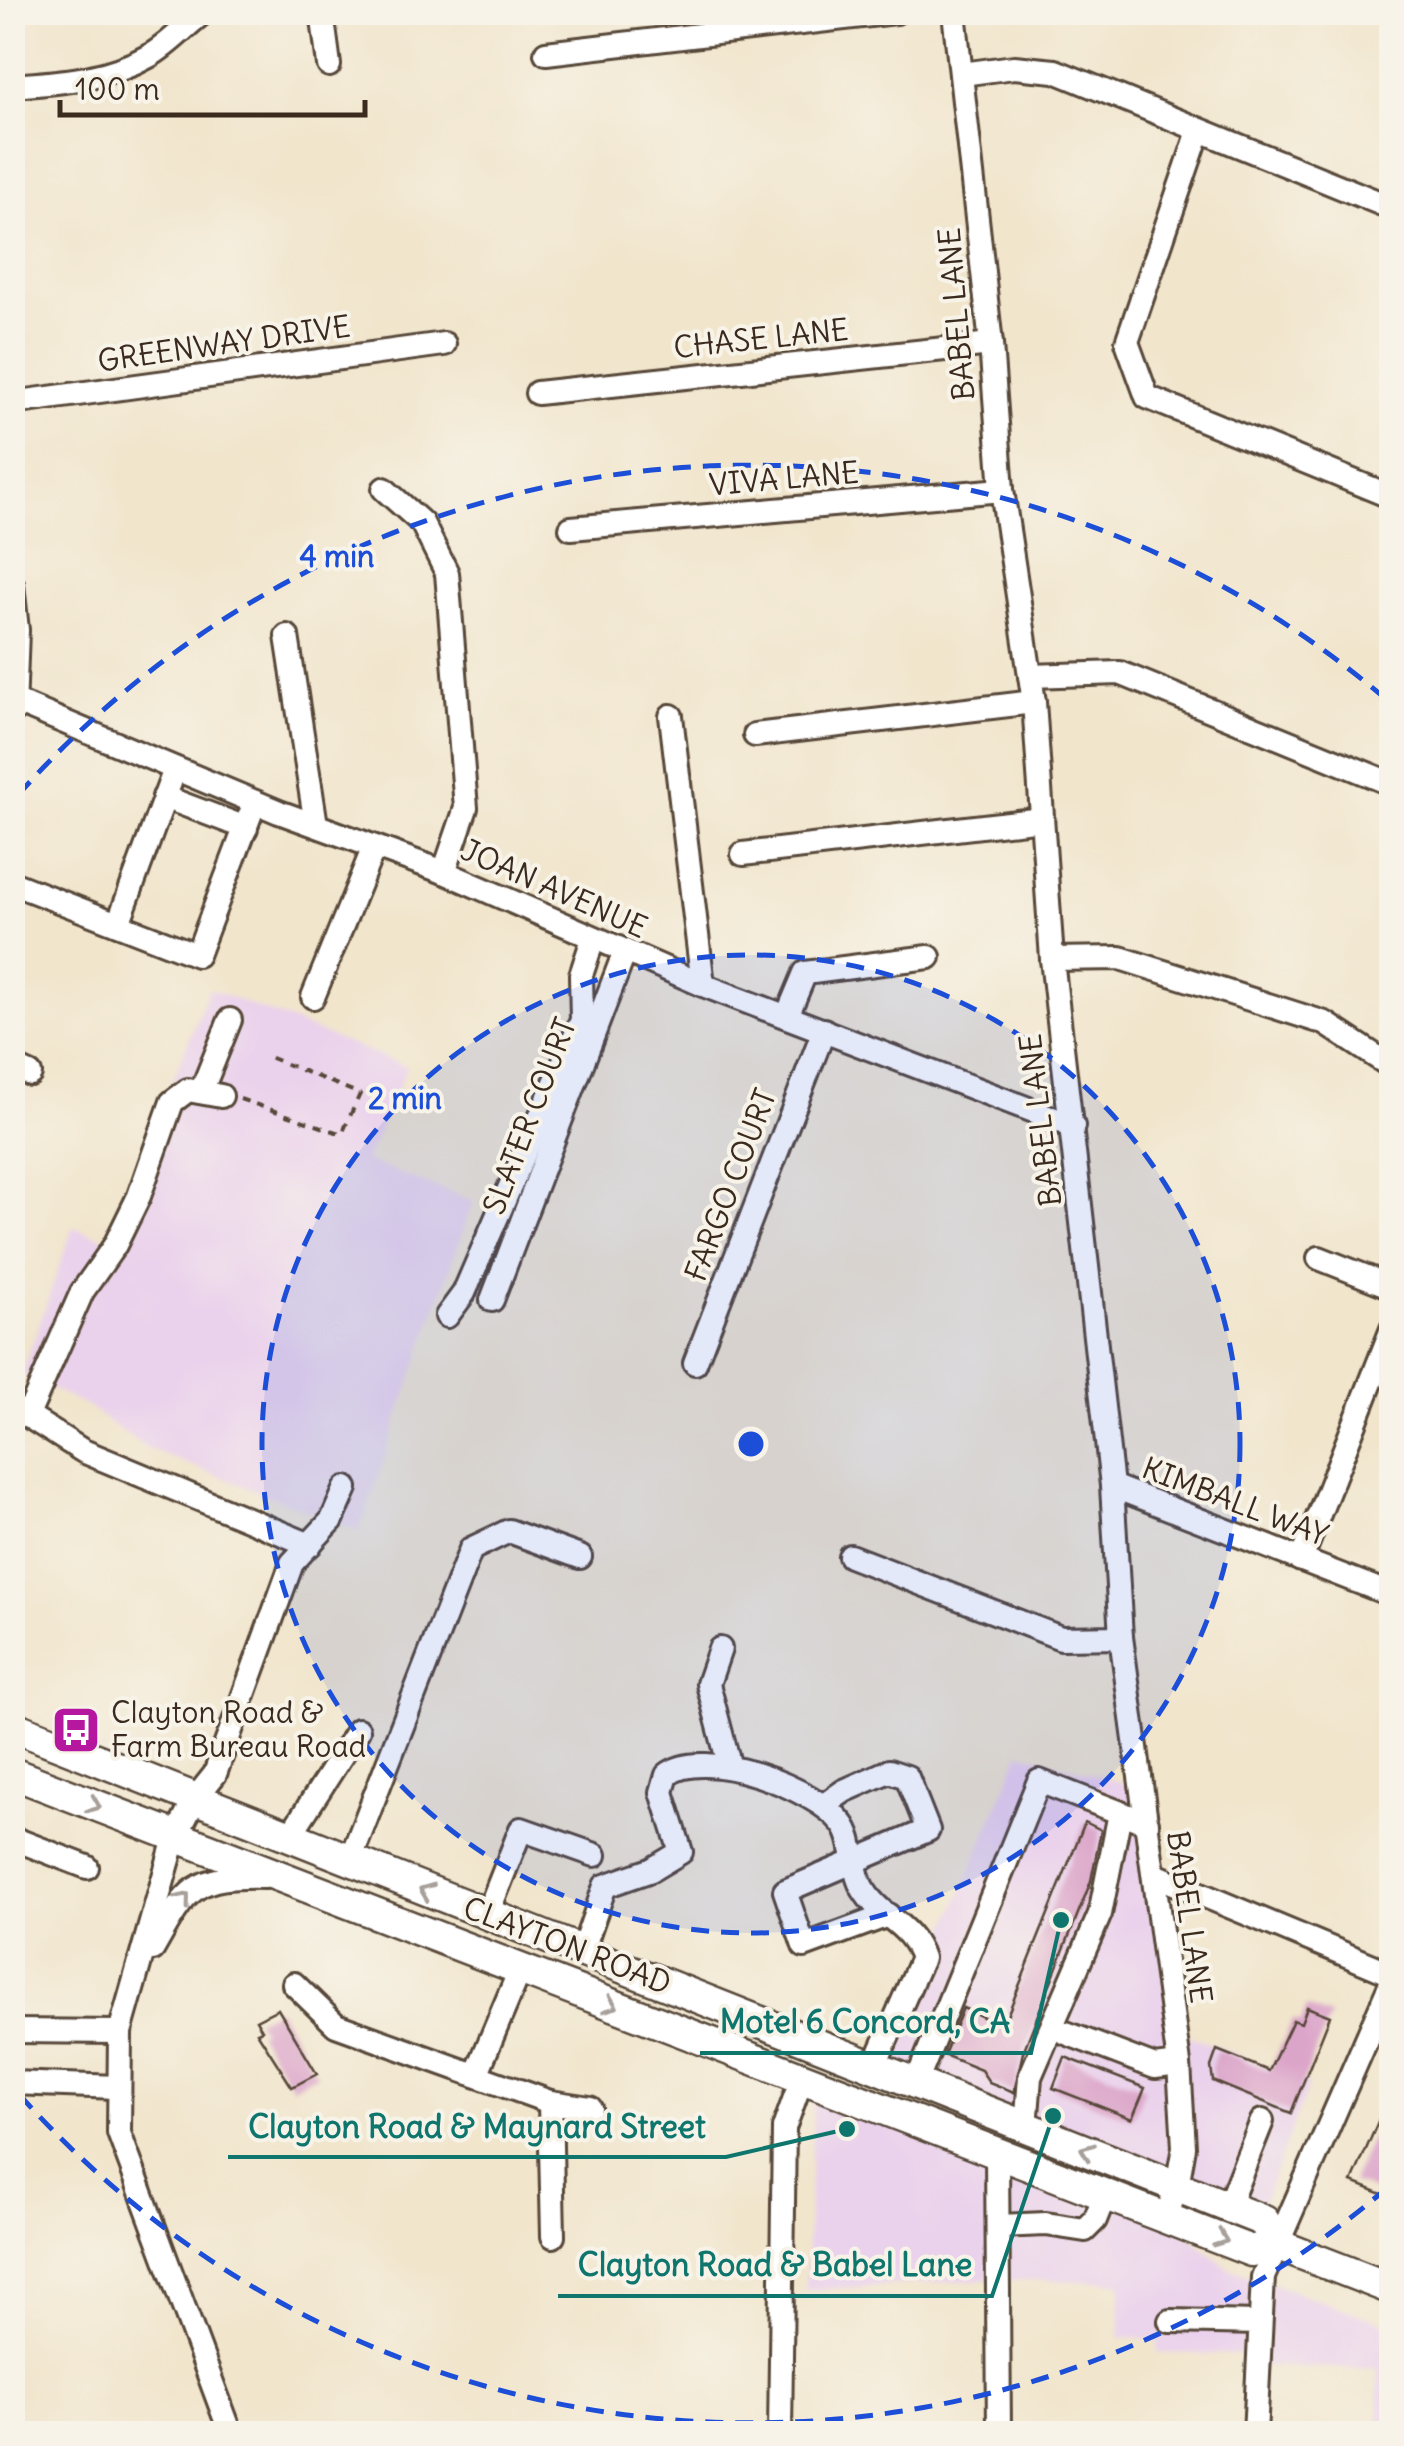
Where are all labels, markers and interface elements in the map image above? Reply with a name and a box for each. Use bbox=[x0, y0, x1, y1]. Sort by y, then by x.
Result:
scale bar bbox=[60, 55, 365, 117]
text: 100 m bbox=[75, 70, 160, 108]
street label: BABEL LANE bbox=[930, 226, 982, 402]
street label: GREENWAY DRIVE bbox=[95, 306, 353, 380]
street label: CHASE LANE bbox=[672, 310, 850, 366]
street label: VIVA LANE bbox=[707, 453, 860, 503]
text: 4 min bbox=[300, 537, 374, 575]
street label: JOAN AVENUE bbox=[455, 830, 653, 946]
street label: SLATER COURT bbox=[474, 1012, 584, 1219]
street label: BABEL LANE bbox=[1011, 1032, 1069, 1209]
text: 2 min bbox=[368, 1079, 442, 1117]
street label: FARGO COURT bbox=[676, 1083, 784, 1286]
centre of rings bbox=[733, 1426, 769, 1462]
street label: KIMBALL WAY bbox=[1137, 1448, 1334, 1554]
place label: Clayton Road & Farm Bureau Road bbox=[111, 1693, 366, 1765]
bus stop icon: Clayton Road & Farm Bureau Road bbox=[50, 1704, 102, 1756]
one-way arrow bbox=[84, 1794, 101, 1814]
street label: BABEL LANE bbox=[1159, 1828, 1221, 2005]
one-way arrow bbox=[418, 1882, 436, 1902]
street label: CLAYTON ROAD bbox=[458, 1888, 677, 2002]
one-way arrow bbox=[173, 1893, 190, 1911]
callout: Motel 6 Concord, CA bbox=[700, 1991, 1031, 2053]
one-way arrow bbox=[601, 1993, 618, 2014]
text: Motel 6 Concord, CA bbox=[720, 2001, 1010, 2042]
callout: Clayton Road & Maynard Street bbox=[228, 2095, 726, 2157]
text: Clayton Road & Maynard Street bbox=[248, 2106, 706, 2147]
one-way arrow bbox=[1079, 2142, 1096, 2162]
one-way arrow bbox=[1211, 2228, 1228, 2248]
callout: Clayton Road & Babel Lane bbox=[558, 2234, 992, 2296]
text: Clayton Road & Babel Lane bbox=[578, 2244, 972, 2285]

